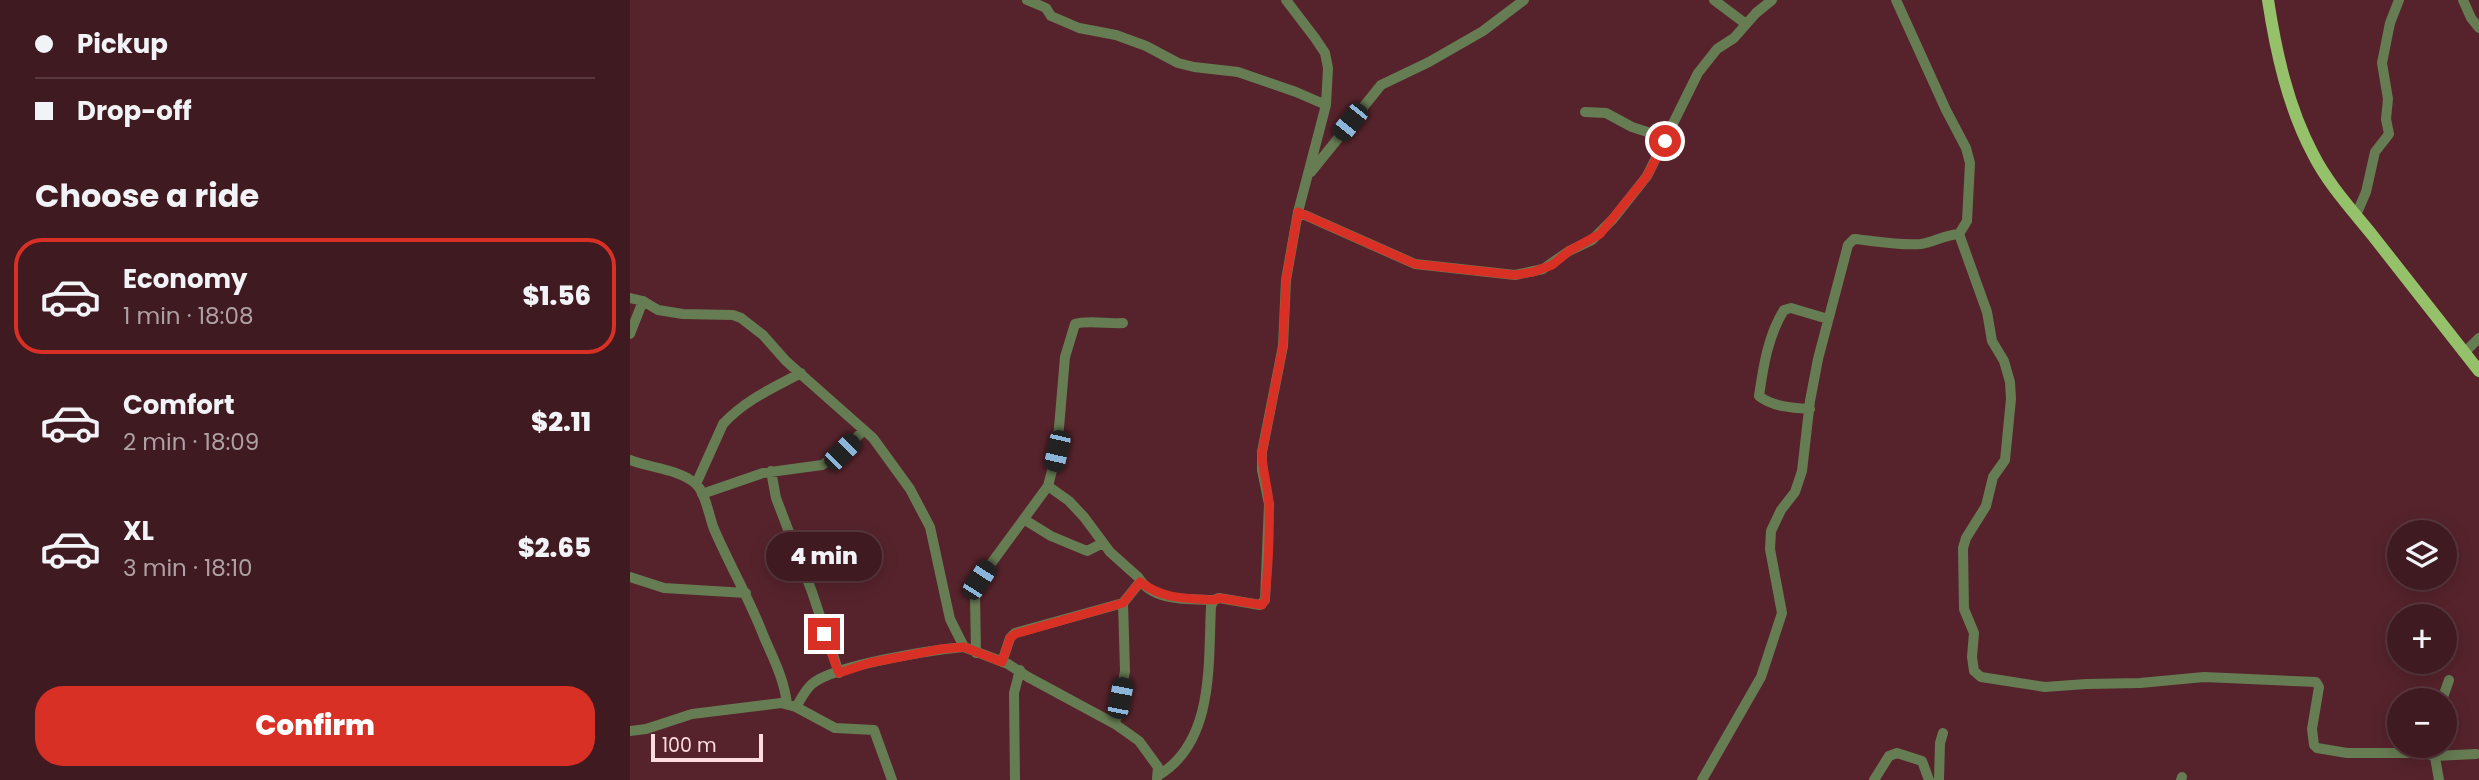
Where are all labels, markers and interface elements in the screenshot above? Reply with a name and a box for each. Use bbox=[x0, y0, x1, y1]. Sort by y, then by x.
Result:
text: Pickup bbox=[77, 26, 168, 62]
text: Drop-off bbox=[77, 93, 192, 129]
car bbox=[1329, 99, 1372, 145]
route start bbox=[1649, 125, 1681, 157]
text: Choose a ride bbox=[35, 173, 259, 218]
text: Economy bbox=[123, 261, 247, 297]
icon: car bbox=[39, 265, 102, 328]
text: $1.56 bbox=[522, 278, 591, 314]
text: 1 min · 18:08 bbox=[123, 300, 253, 332]
text: Comfort bbox=[123, 387, 235, 423]
icon: car bbox=[39, 391, 102, 454]
text: $2.11 bbox=[531, 404, 591, 440]
text: 2 min · 18:09 bbox=[123, 426, 259, 458]
car bbox=[1043, 428, 1072, 474]
car bbox=[820, 430, 865, 474]
text: XL bbox=[123, 513, 154, 549]
icon: car bbox=[39, 517, 102, 580]
map controls bbox=[2387, 520, 2457, 758]
button: layers bbox=[2387, 520, 2457, 590]
text: $2.65 bbox=[518, 530, 591, 566]
callout: 4 min bbox=[766, 532, 882, 582]
text: 4 min bbox=[790, 540, 858, 572]
text: 3 min · 18:10 bbox=[123, 552, 253, 584]
car bbox=[959, 557, 1000, 603]
button: + bbox=[2387, 604, 2457, 674]
route end bbox=[808, 618, 840, 650]
car bbox=[1106, 675, 1135, 721]
button: Confirm bbox=[35, 686, 595, 766]
button: − bbox=[2387, 688, 2457, 758]
scale bar bbox=[651, 731, 763, 763]
text: 100 m bbox=[662, 732, 717, 759]

